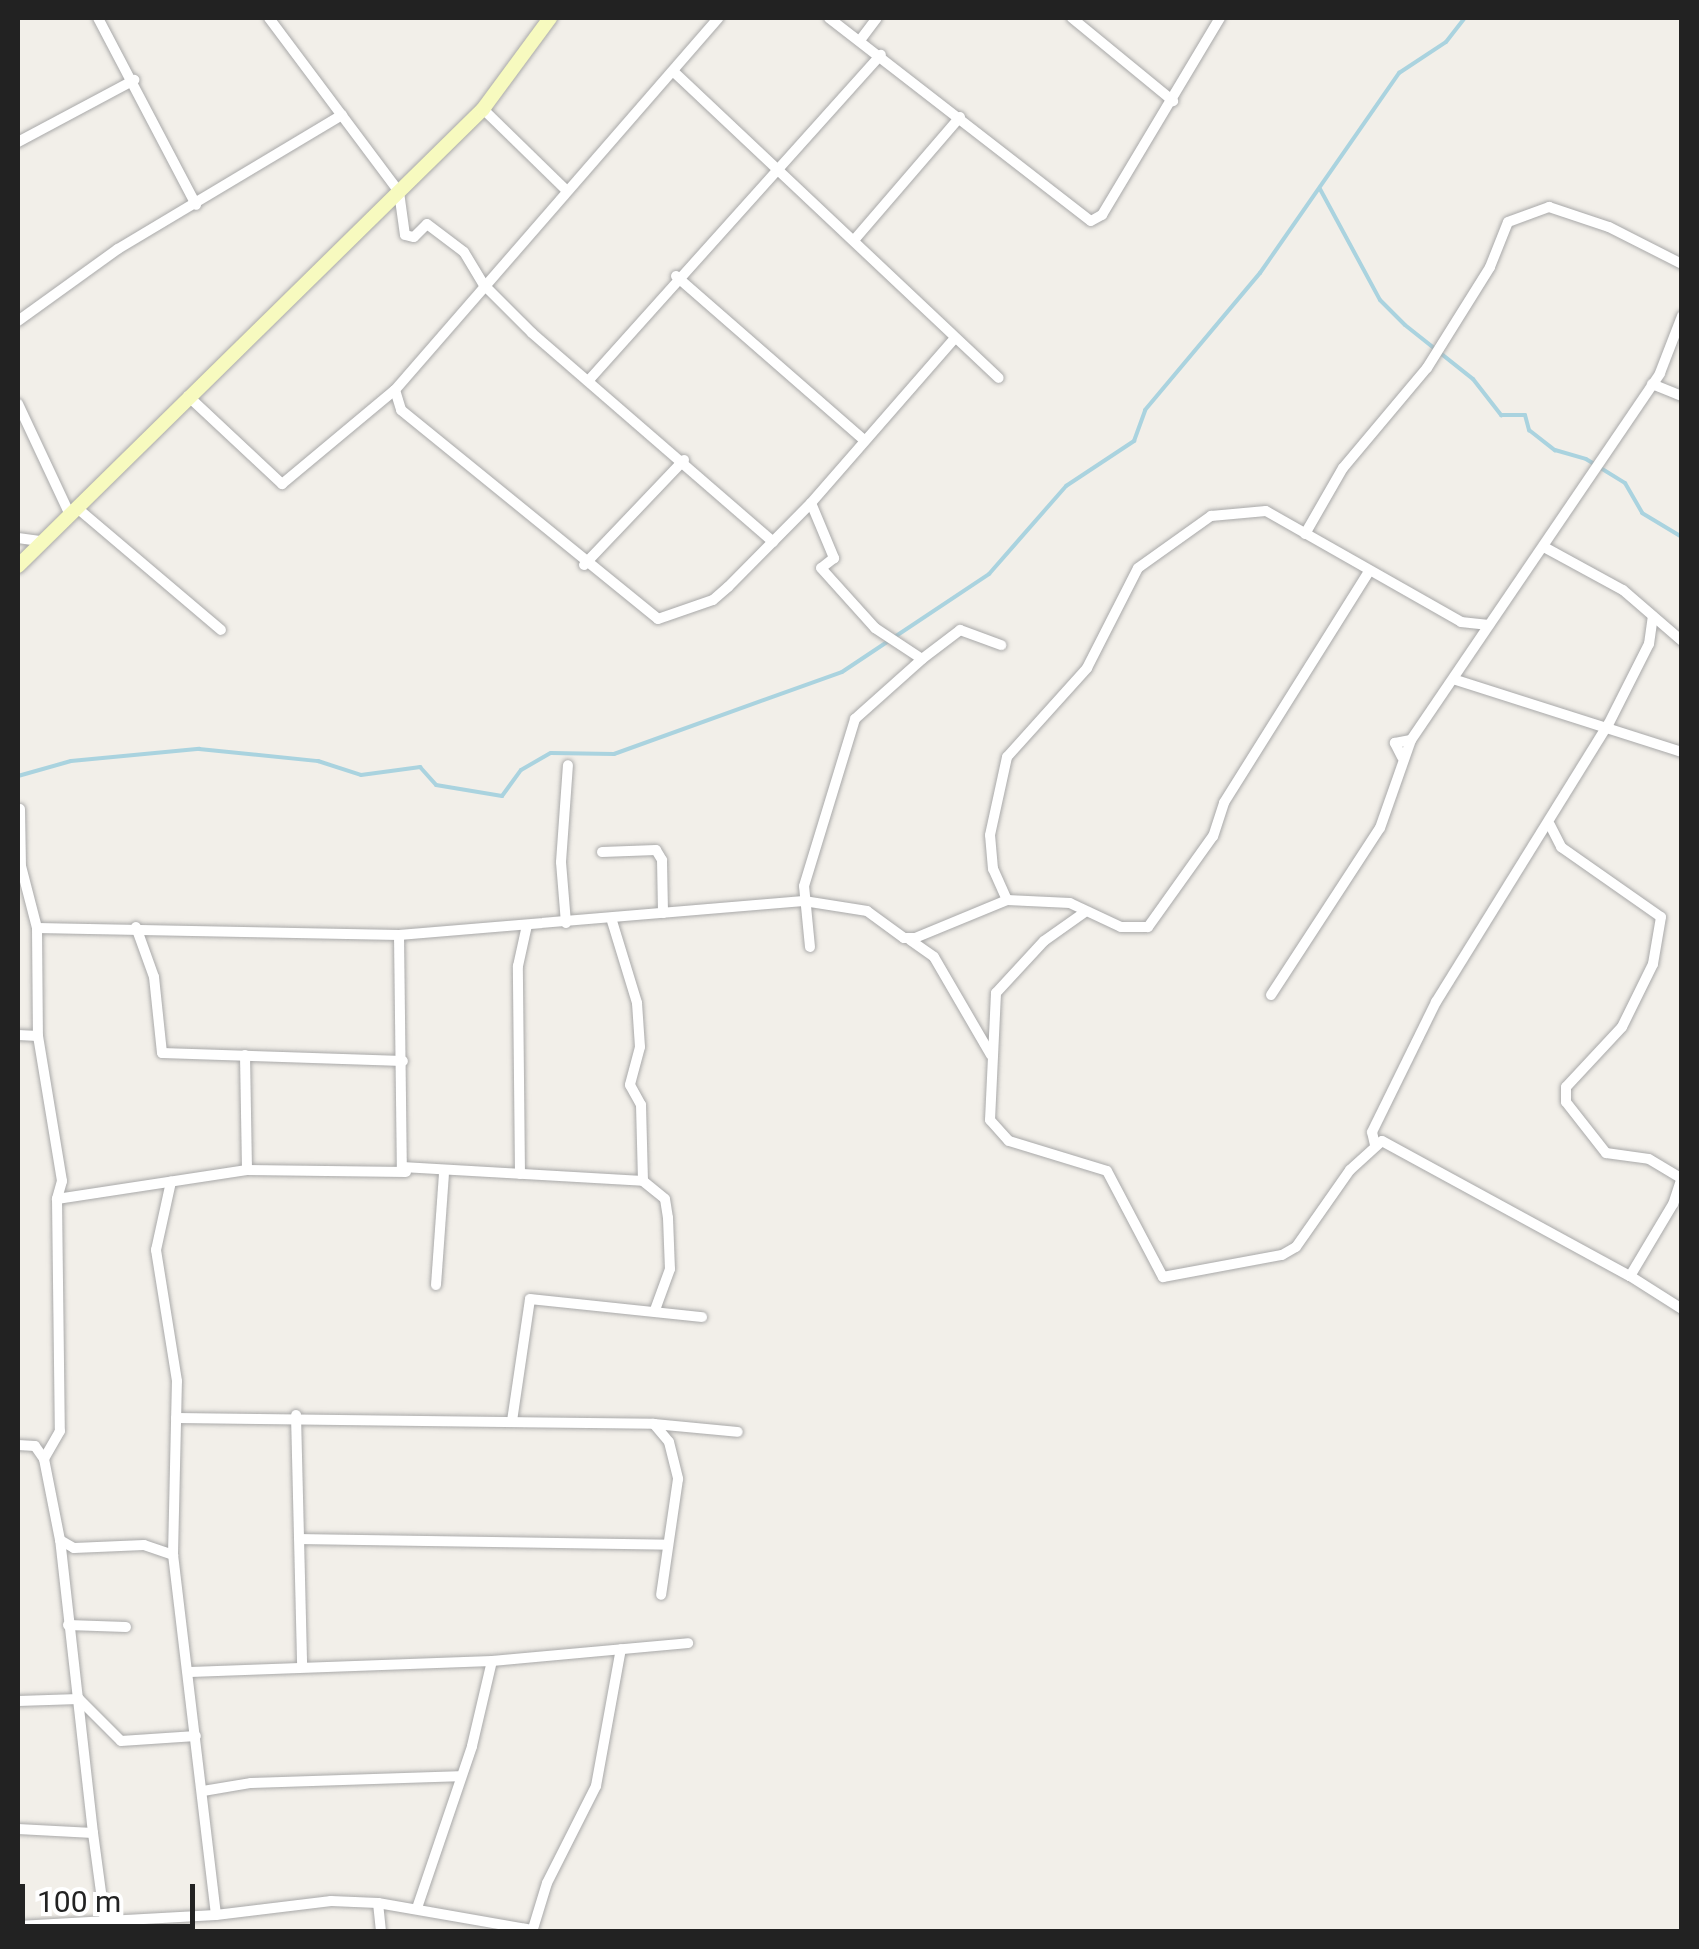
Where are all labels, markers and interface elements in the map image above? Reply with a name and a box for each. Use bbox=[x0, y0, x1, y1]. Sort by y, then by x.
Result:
scale bar bbox=[25, 1864, 200, 1926]
text: 100 m bbox=[37, 1884, 121, 1919]

